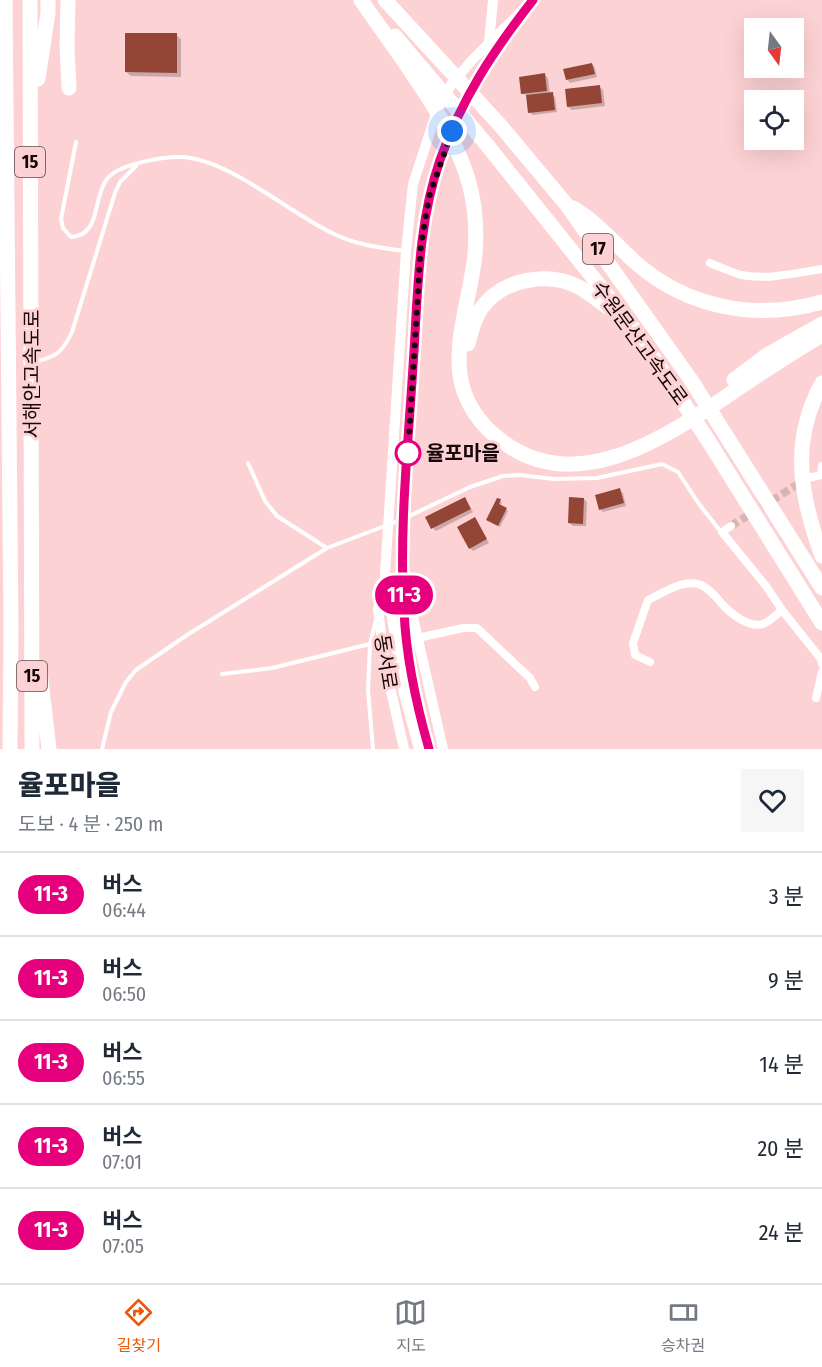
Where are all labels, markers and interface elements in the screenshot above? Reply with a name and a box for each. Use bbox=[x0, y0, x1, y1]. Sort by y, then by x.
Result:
north arrow bbox=[744, 18, 804, 78]
map controls bbox=[744, 18, 804, 150]
button: locate bbox=[744, 90, 804, 150]
your location bbox=[437, 116, 467, 146]
road number: 15 bbox=[15, 147, 45, 177]
road number: 17 bbox=[583, 234, 613, 264]
street label: 수원문산고속도로 bbox=[587, 276, 693, 410]
street label: 서해안고속도로 bbox=[20, 310, 44, 438]
marker: 율포마을 bbox=[395, 440, 421, 466]
place label: 율포마을 bbox=[426, 441, 500, 465]
line badge: 11-3 bbox=[362, 576, 446, 614]
text: 11-3 bbox=[387, 582, 421, 608]
street label: 동서로 bbox=[370, 633, 402, 691]
road number: 15 bbox=[17, 661, 47, 691]
text: 율포마을 bbox=[18, 769, 121, 802]
button: heart bbox=[741, 769, 804, 832]
text: 도보 · 4 분 · 250 m bbox=[18, 812, 163, 836]
text: 버스 bbox=[102, 871, 142, 898]
text: 11-3 bbox=[34, 881, 68, 907]
text: 3 분 bbox=[769, 883, 804, 910]
text: 06:44 bbox=[102, 898, 146, 922]
text: 버스 bbox=[102, 955, 142, 982]
text: 11-3 bbox=[34, 965, 68, 991]
text: 9 분 bbox=[768, 967, 804, 994]
text: 06:50 bbox=[102, 982, 146, 1006]
text: 버스 bbox=[102, 1039, 142, 1066]
text: 11-3 bbox=[34, 1049, 68, 1075]
text: 14 분 bbox=[759, 1051, 804, 1078]
text: 06:55 bbox=[102, 1066, 145, 1090]
text: 버스 bbox=[102, 1123, 142, 1150]
text: 11-3 bbox=[34, 1133, 68, 1159]
text: 20 분 bbox=[757, 1135, 804, 1162]
text: 07:01 bbox=[102, 1150, 142, 1174]
text: 버스 bbox=[102, 1207, 142, 1234]
text: 11-3 bbox=[34, 1217, 68, 1243]
text: 24 분 bbox=[759, 1219, 804, 1246]
text: 07:05 bbox=[102, 1234, 144, 1258]
tab: 길찾기 bbox=[117, 1296, 161, 1356]
tab: 지도 bbox=[394, 1296, 427, 1356]
tab: 승차권 bbox=[661, 1296, 705, 1356]

